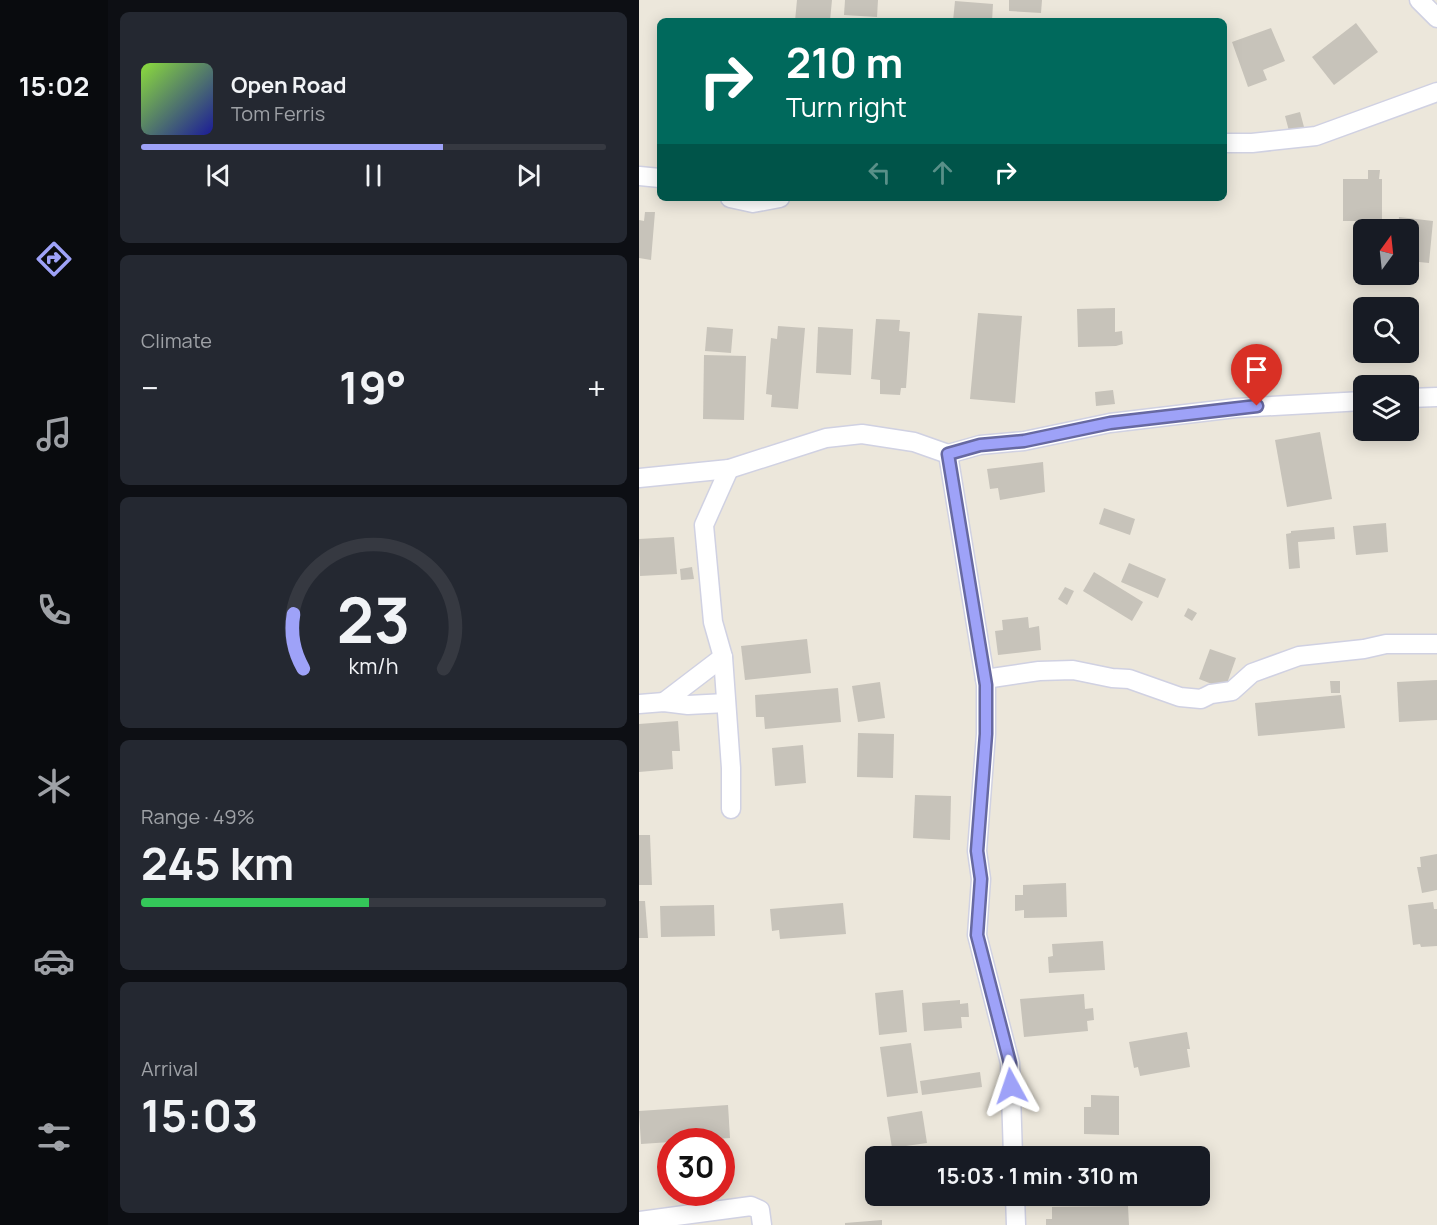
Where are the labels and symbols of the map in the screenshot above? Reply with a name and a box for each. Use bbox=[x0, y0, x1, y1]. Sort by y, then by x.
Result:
north arrow bbox=[1353, 219, 1419, 285]
pin bbox=[1231, 344, 1282, 406]
position arrow bbox=[979, 1054, 1043, 1118]
speed limit sign: 30 bbox=[657, 1128, 735, 1206]

